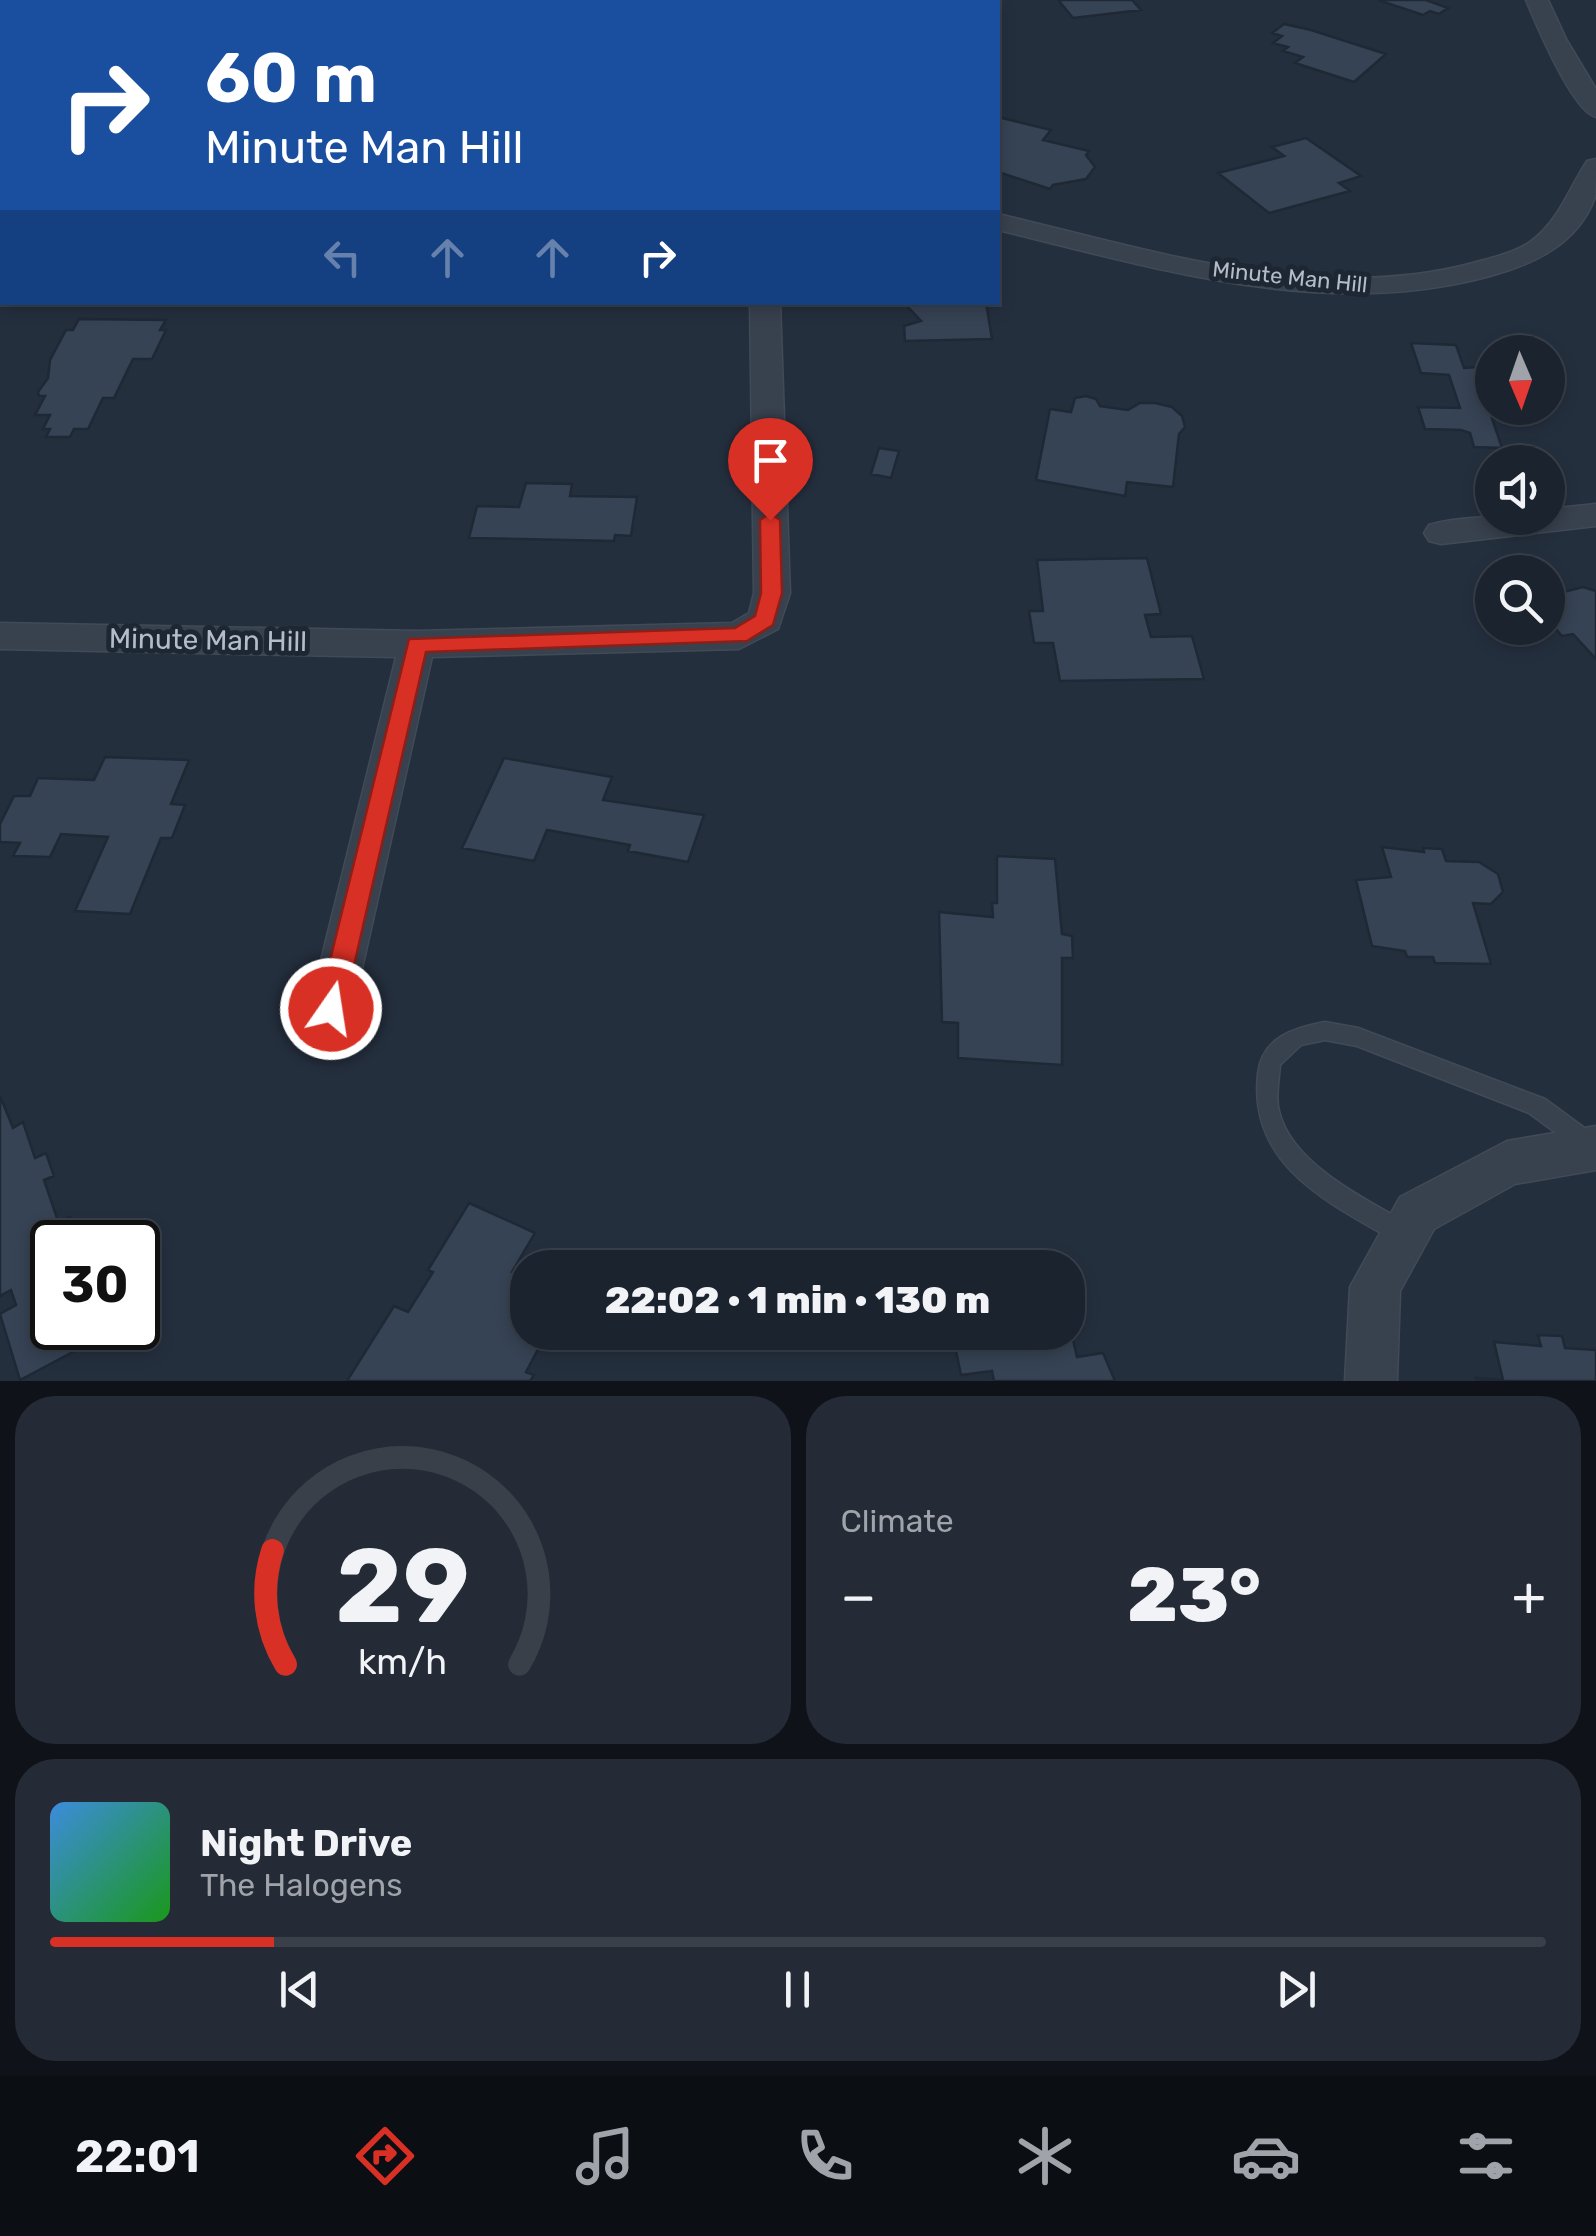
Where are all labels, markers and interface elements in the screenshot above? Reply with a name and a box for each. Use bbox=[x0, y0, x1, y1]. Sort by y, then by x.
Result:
text: 60 m bbox=[205, 37, 377, 120]
icon: right bbox=[40, 40, 170, 170]
text: Minute Man Hill bbox=[205, 121, 524, 174]
icon: left bbox=[315, 230, 370, 285]
icon: ahead bbox=[420, 230, 475, 285]
icon: ahead bbox=[525, 230, 580, 285]
icon: right bbox=[630, 230, 685, 285]
street label: Minute Man Hill bbox=[1211, 255, 1369, 299]
north arrow bbox=[1475, 335, 1565, 425]
map controls bbox=[1475, 335, 1565, 645]
pin bbox=[728, 418, 813, 521]
icon: arrive bbox=[743, 433, 798, 488]
button: sound bbox=[1475, 445, 1565, 535]
button: search bbox=[1475, 555, 1565, 645]
street label: Minute Man Hill bbox=[109, 622, 307, 658]
position arrow bbox=[279, 957, 383, 1061]
speed limit sign: 30 bbox=[30, 1220, 160, 1350]
text: 22:02 · 1 min · 130 m bbox=[605, 1277, 990, 1323]
text: Climate bbox=[841, 1502, 954, 1540]
text: 29 bbox=[336, 1525, 470, 1648]
text: 23° bbox=[1127, 1551, 1261, 1640]
text: − bbox=[841, 1564, 876, 1629]
text: + bbox=[1512, 1564, 1546, 1629]
text: km/h bbox=[358, 1641, 447, 1683]
text: Night Drive bbox=[200, 1820, 412, 1866]
text: The Halogens bbox=[200, 1866, 403, 1904]
icon: previous bbox=[272, 1962, 327, 2017]
icon: pause bbox=[770, 1962, 825, 2017]
icon: next bbox=[1269, 1962, 1324, 2017]
icon: directions bbox=[350, 2121, 420, 2191]
icon: music bbox=[570, 2121, 640, 2191]
icon: phone bbox=[790, 2121, 860, 2191]
icon: climate bbox=[1010, 2121, 1080, 2191]
icon: car bbox=[1231, 2121, 1301, 2191]
icon: filters bbox=[1451, 2121, 1521, 2191]
text: 22:01 bbox=[75, 2130, 200, 2183]

